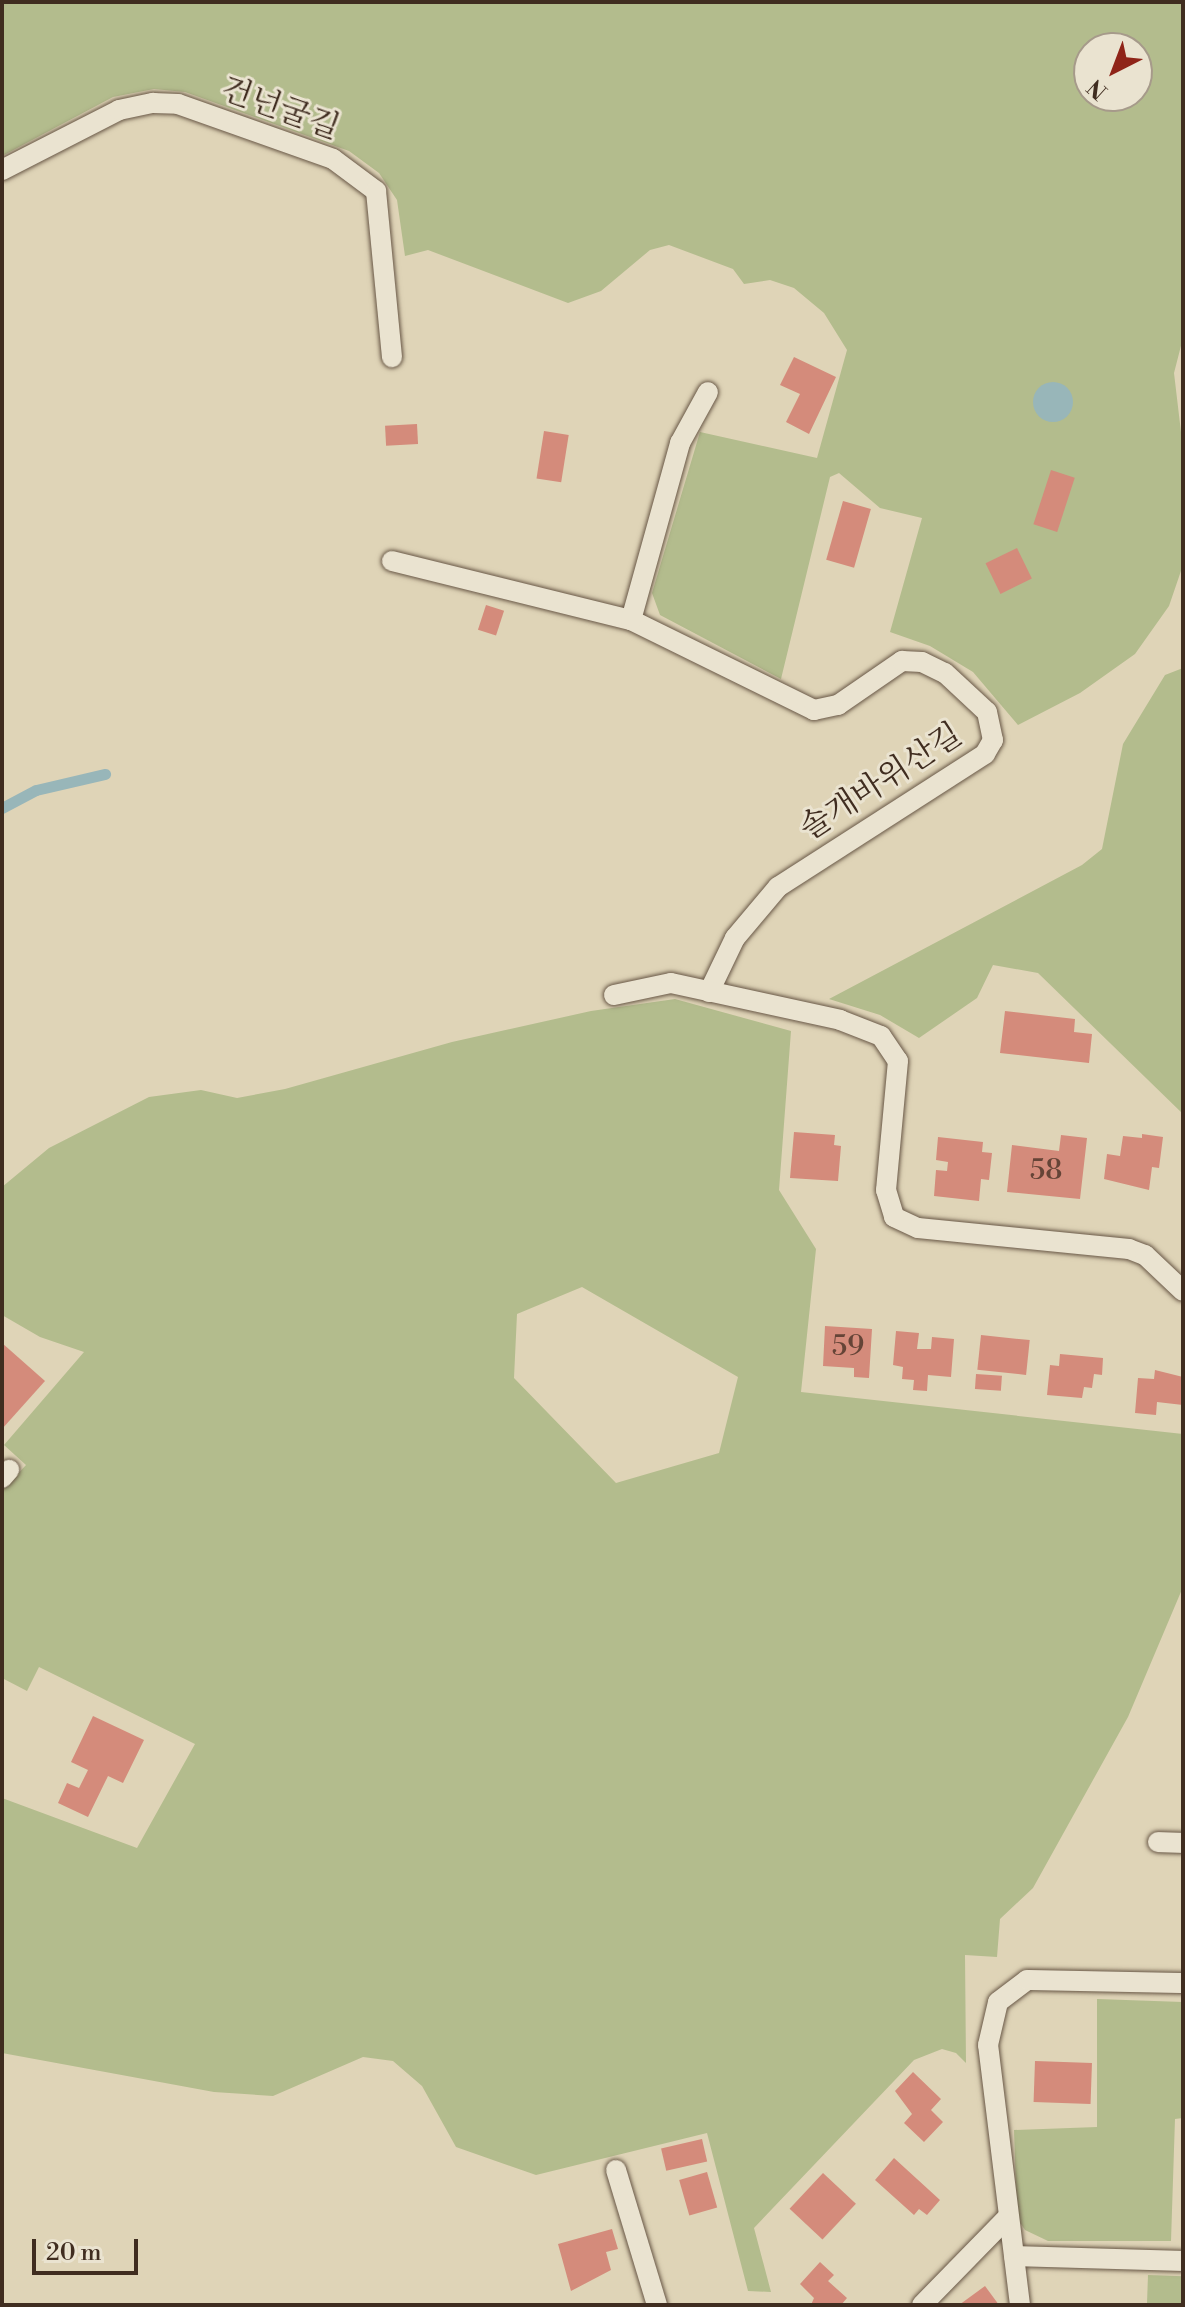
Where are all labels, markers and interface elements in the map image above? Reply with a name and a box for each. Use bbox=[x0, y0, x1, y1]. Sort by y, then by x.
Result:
north arrow bbox=[1073, 32, 1153, 112]
street label: 건넌굴길 bbox=[215, 70, 345, 148]
text: N bbox=[1082, 73, 1113, 105]
street label: 솔개바위산길 bbox=[793, 715, 969, 849]
house number: 58 bbox=[1030, 1154, 1062, 1188]
house number: 59 bbox=[832, 1330, 864, 1364]
scale bar bbox=[36, 2223, 142, 2273]
text: 20 m bbox=[46, 2238, 102, 2268]

